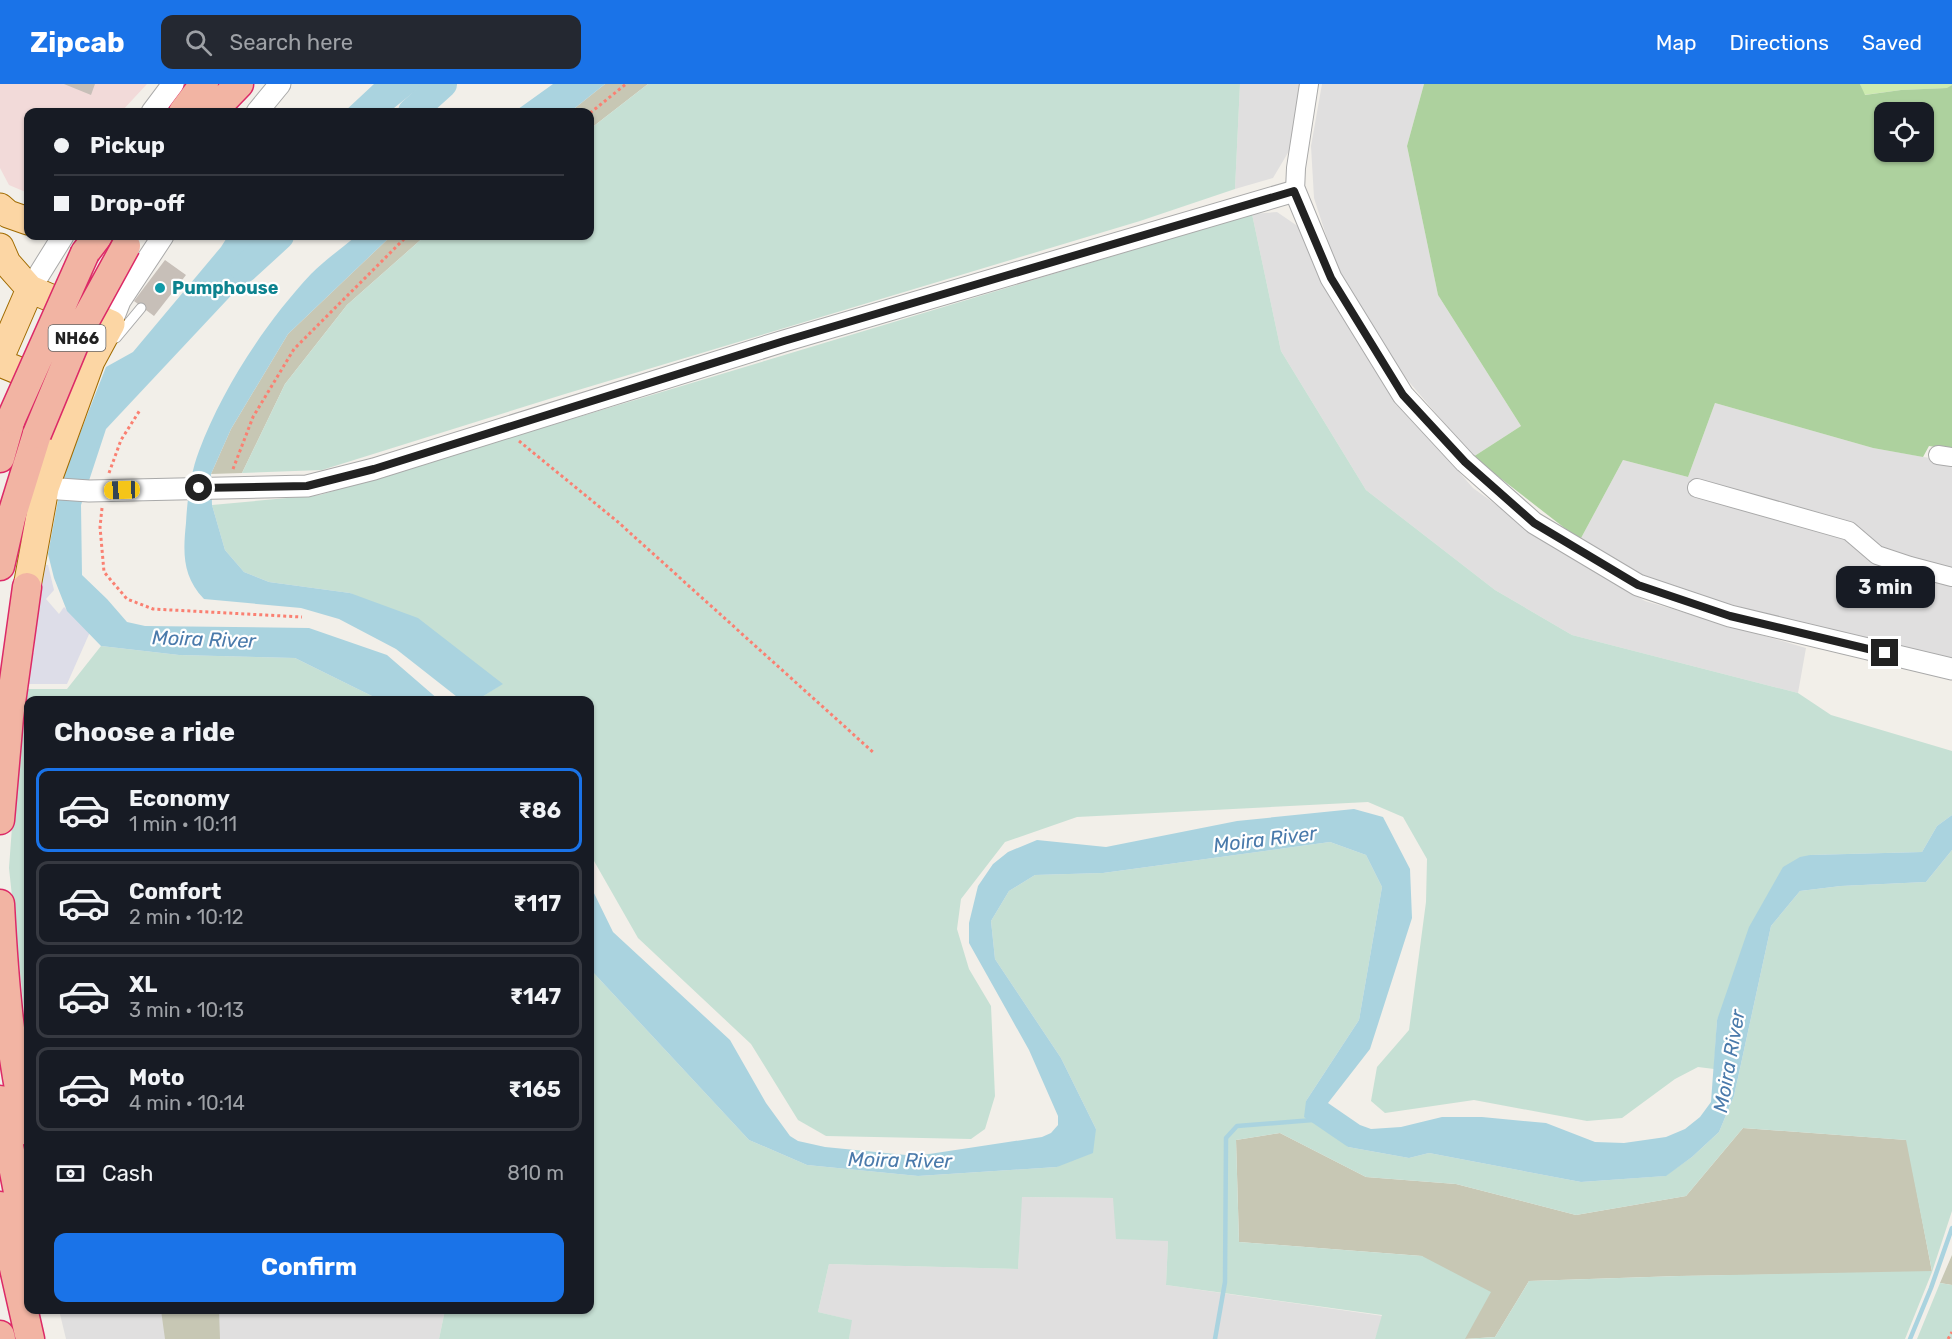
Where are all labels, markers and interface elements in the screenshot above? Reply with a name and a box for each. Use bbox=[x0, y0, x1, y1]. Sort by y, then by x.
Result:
search box bbox=[161, 15, 581, 69]
text: Zipcab bbox=[30, 26, 125, 59]
icon: search bbox=[182, 26, 215, 59]
text: Search here bbox=[230, 29, 353, 56]
text: Map bbox=[1656, 30, 1697, 55]
text: Directions bbox=[1730, 30, 1829, 55]
text: Saved bbox=[1862, 30, 1922, 55]
map controls bbox=[1874, 102, 1934, 162]
button: locate bbox=[1874, 102, 1934, 162]
text: Pickup bbox=[90, 132, 165, 159]
text: Drop-off bbox=[90, 190, 185, 217]
place label: Pumphouse bbox=[172, 277, 279, 299]
marker: Pumphouse bbox=[153, 281, 167, 295]
road number: NH66 bbox=[48, 325, 106, 351]
route start bbox=[185, 474, 212, 501]
car bbox=[104, 480, 140, 500]
callout: 3 min bbox=[1836, 566, 1934, 608]
text: 3 min bbox=[1858, 575, 1913, 599]
water label: Moira River bbox=[152, 625, 258, 653]
route end bbox=[1871, 639, 1898, 666]
text: Choose a ride bbox=[54, 716, 235, 748]
icon: car bbox=[57, 783, 111, 837]
text: Economy bbox=[129, 785, 230, 812]
text: ₹86 bbox=[519, 797, 561, 824]
text: 1 min · 10:11 bbox=[129, 812, 237, 836]
water label: Moira River bbox=[1212, 821, 1319, 857]
icon: car bbox=[57, 876, 111, 930]
text: Comfort bbox=[129, 878, 221, 905]
text: ₹117 bbox=[513, 890, 561, 917]
text: 2 min · 10:12 bbox=[129, 905, 243, 929]
icon: car bbox=[57, 969, 111, 1023]
text: XL bbox=[129, 971, 157, 998]
text: ₹147 bbox=[510, 983, 561, 1010]
text: 3 min · 10:13 bbox=[129, 998, 244, 1022]
water label: Moira River bbox=[1708, 1006, 1750, 1114]
icon: car bbox=[57, 1062, 111, 1116]
text: Moto bbox=[129, 1064, 184, 1091]
text: ₹165 bbox=[508, 1076, 561, 1103]
text: 4 min · 10:14 bbox=[129, 1091, 245, 1115]
water label: Moira River bbox=[848, 1147, 954, 1173]
icon: cash bbox=[54, 1157, 87, 1190]
text: Cash bbox=[102, 1160, 153, 1187]
text: 810 m bbox=[507, 1161, 564, 1185]
button: Confirm bbox=[54, 1233, 564, 1302]

